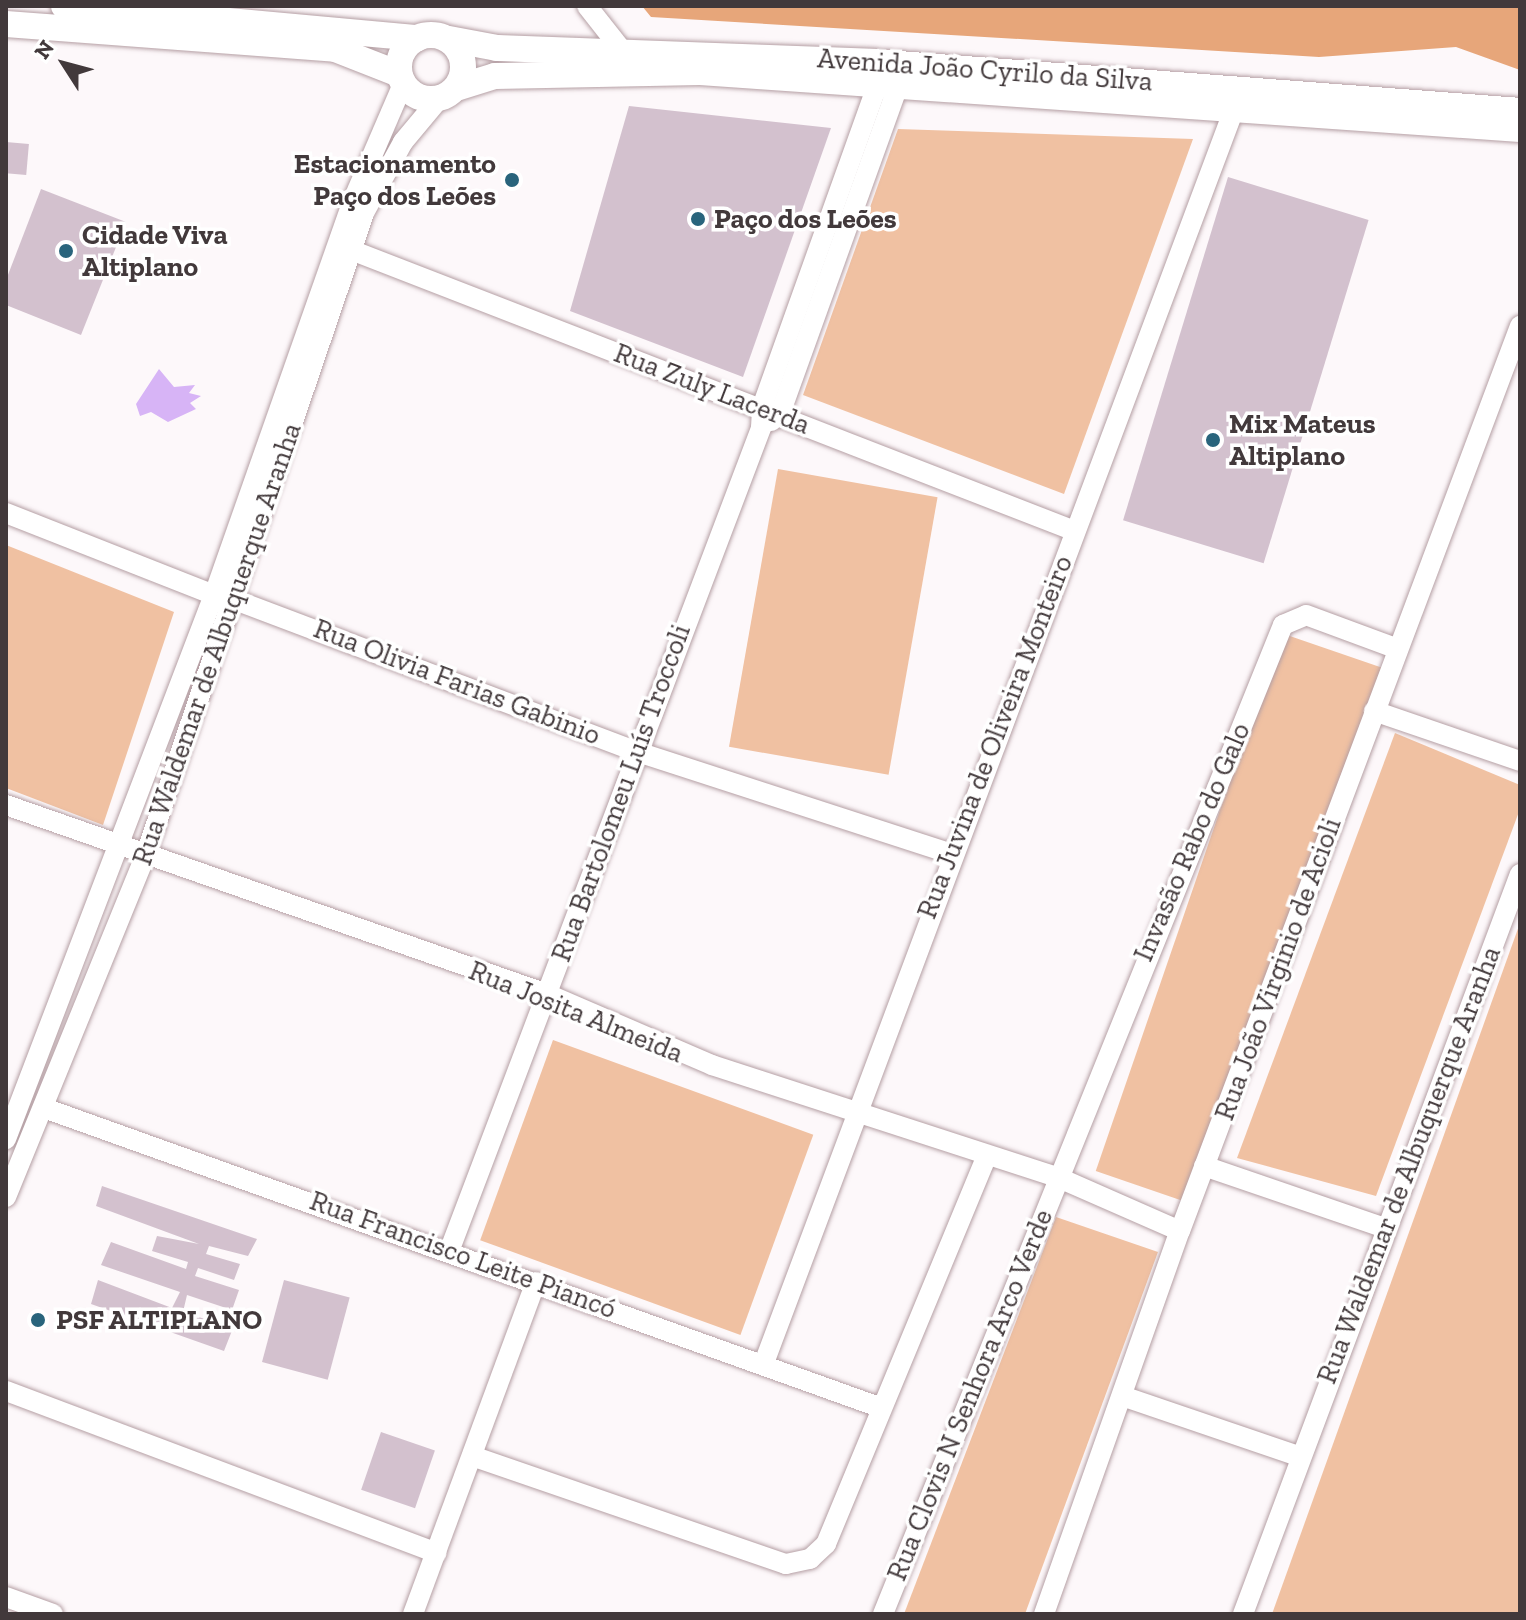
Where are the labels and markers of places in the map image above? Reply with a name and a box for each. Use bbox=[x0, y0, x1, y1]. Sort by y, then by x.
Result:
place label: Estacionamento Paço dos Leões bbox=[294, 147, 496, 213]
marker: Estacionamento Paço dos Leões bbox=[503, 171, 521, 189]
place label: Paço dos Leões bbox=[714, 202, 897, 236]
marker: Paço dos Leões bbox=[689, 210, 707, 228]
place label: Cidade Viva Altiplano bbox=[82, 218, 228, 284]
marker: Cidade Viva Altiplano bbox=[57, 242, 75, 260]
place label: Mix Mateus Altiplano bbox=[1229, 407, 1376, 473]
marker: Mix Mateus Altiplano bbox=[1204, 431, 1222, 449]
place label: PSF ALTIPLANO bbox=[56, 1303, 263, 1337]
marker: PSF ALTIPLANO bbox=[27, 1309, 49, 1331]

